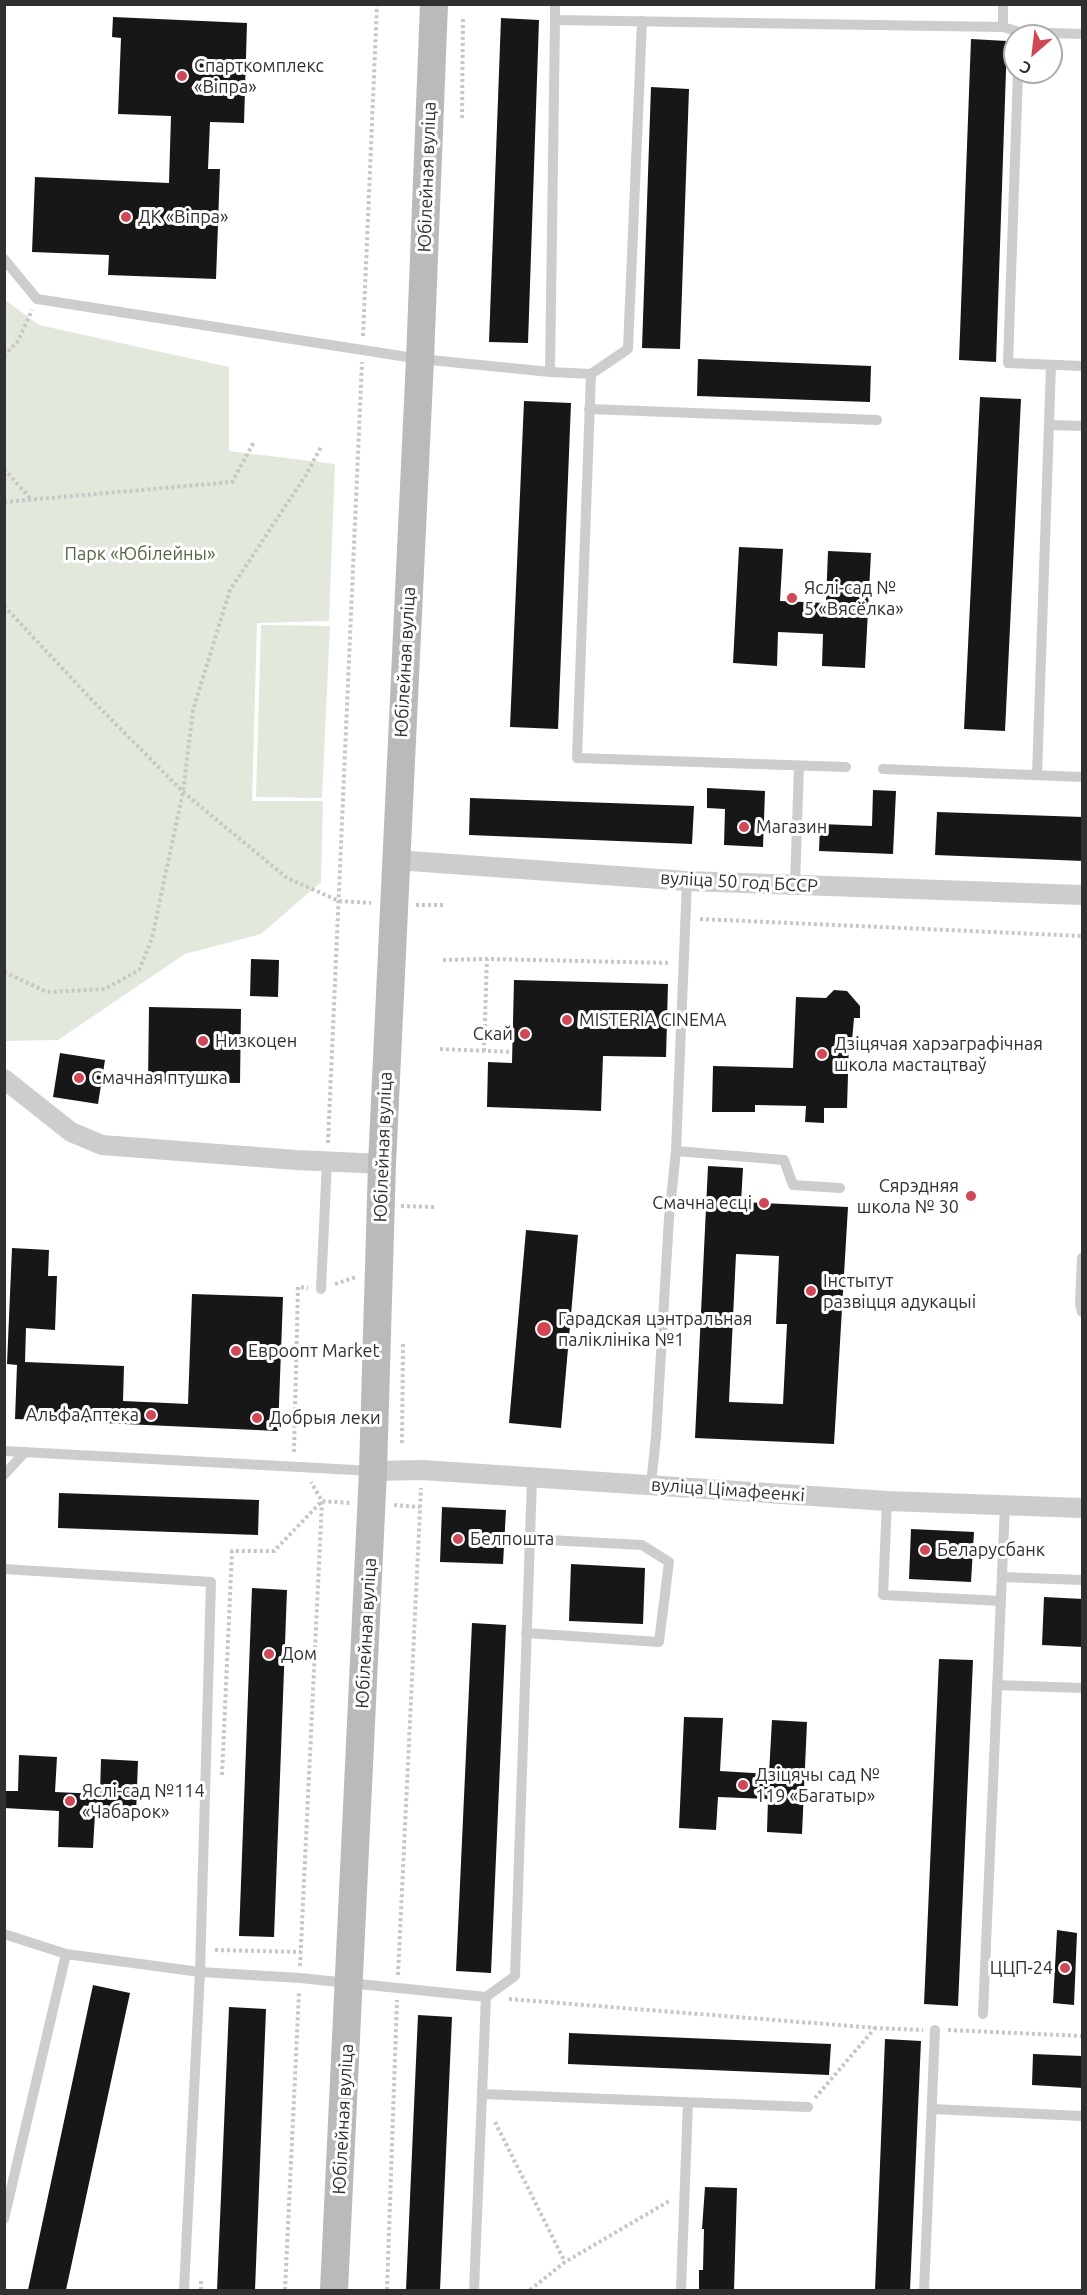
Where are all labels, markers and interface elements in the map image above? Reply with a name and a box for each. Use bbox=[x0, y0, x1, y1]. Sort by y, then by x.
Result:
north arrow bbox=[1003, 24, 1063, 84]
place label: Спарткомплекс «Віпра» bbox=[194, 55, 324, 98]
text: С bbox=[1017, 58, 1034, 78]
marker: Спарткомплекс «Віпра» bbox=[175, 69, 189, 83]
street label: Юбілейная вуліца bbox=[414, 101, 440, 253]
place label: ДК «Віпра» bbox=[138, 206, 228, 228]
marker: ДК «Віпра» bbox=[119, 210, 133, 224]
park label: Парк «Юбілейны» bbox=[65, 543, 215, 565]
place label: Яслі-сад № 5 «Вясёлка» bbox=[804, 577, 904, 620]
street label: Юбілейная вуліца bbox=[390, 586, 420, 738]
marker: Яслі-сад № 5 «Вясёлка» bbox=[785, 591, 799, 605]
place label: Магазин bbox=[756, 816, 827, 838]
marker: Магазин bbox=[737, 820, 751, 834]
street label: вуліца 50 год БССР bbox=[660, 867, 818, 897]
place label: MISTERIA CINEMA bbox=[579, 1009, 726, 1031]
marker: MISTERIA CINEMA bbox=[560, 1013, 574, 1027]
place label: Скай bbox=[473, 1023, 513, 1045]
marker: Скай bbox=[518, 1027, 532, 1041]
place label: Низкоцен bbox=[215, 1030, 297, 1052]
place label: Дзіцячая харэаграфічная школа мастацтваў bbox=[834, 1033, 1043, 1076]
marker: Низкоцен bbox=[196, 1034, 210, 1048]
marker: Дзіцячая харэаграфічная школа мастацтваў bbox=[815, 1047, 829, 1061]
place label: Смачная птушка bbox=[91, 1067, 228, 1089]
marker: Смачная птушка bbox=[72, 1071, 86, 1085]
street label: Юбілейная вуліца bbox=[370, 1071, 396, 1223]
place label: Сярэдняя школа № 30 bbox=[857, 1175, 959, 1218]
marker: Сярэдняя школа № 30 bbox=[964, 1189, 978, 1203]
place label: Смачна есцi bbox=[652, 1192, 752, 1214]
marker: Смачна есцi bbox=[757, 1196, 771, 1210]
place label: Інстытут развіцця адукацыі bbox=[823, 1270, 976, 1312]
marker: Інстытут развіцця адукацыі bbox=[804, 1284, 818, 1298]
place label: Гарадская цэнтральная паліклініка №1 bbox=[558, 1308, 752, 1350]
marker: Гарадская цэнтральная паліклініка №1 bbox=[535, 1320, 553, 1338]
place label: Евроопт Market bbox=[248, 1340, 380, 1362]
marker: Евроопт Market bbox=[229, 1344, 243, 1358]
place label: АльфаАптека bbox=[26, 1404, 139, 1426]
place label: Добрыя леки bbox=[269, 1407, 381, 1429]
marker: АльфаАптека bbox=[144, 1408, 158, 1422]
marker: Добрыя леки bbox=[250, 1411, 264, 1425]
street label: вуліца Цімафеенкі bbox=[650, 1474, 806, 1506]
place label: Белпошта bbox=[470, 1528, 554, 1550]
marker: Белпошта bbox=[451, 1532, 465, 1546]
place label: Беларусбанк bbox=[937, 1539, 1045, 1561]
marker: Беларусбанк bbox=[918, 1543, 932, 1557]
street label: Юбілейная вуліца bbox=[351, 1557, 381, 1709]
place label: Дом bbox=[281, 1643, 317, 1665]
marker: Дом bbox=[262, 1647, 276, 1661]
place label: Дзіцячы сад № 119 «Багатыр» bbox=[755, 1764, 880, 1806]
marker: Дзіцячы сад № 119 «Багатыр» bbox=[736, 1778, 750, 1792]
place label: Яслі-сад №114 «Чабарок» bbox=[82, 1780, 205, 1822]
marker: Яслі-сад №114 «Чабарок» bbox=[63, 1794, 77, 1808]
place label: ЦЦП-24 bbox=[990, 1957, 1053, 1979]
marker: ЦЦП-24 bbox=[1058, 1961, 1072, 1975]
street label: Юбілейная вуліца bbox=[328, 2043, 358, 2195]

